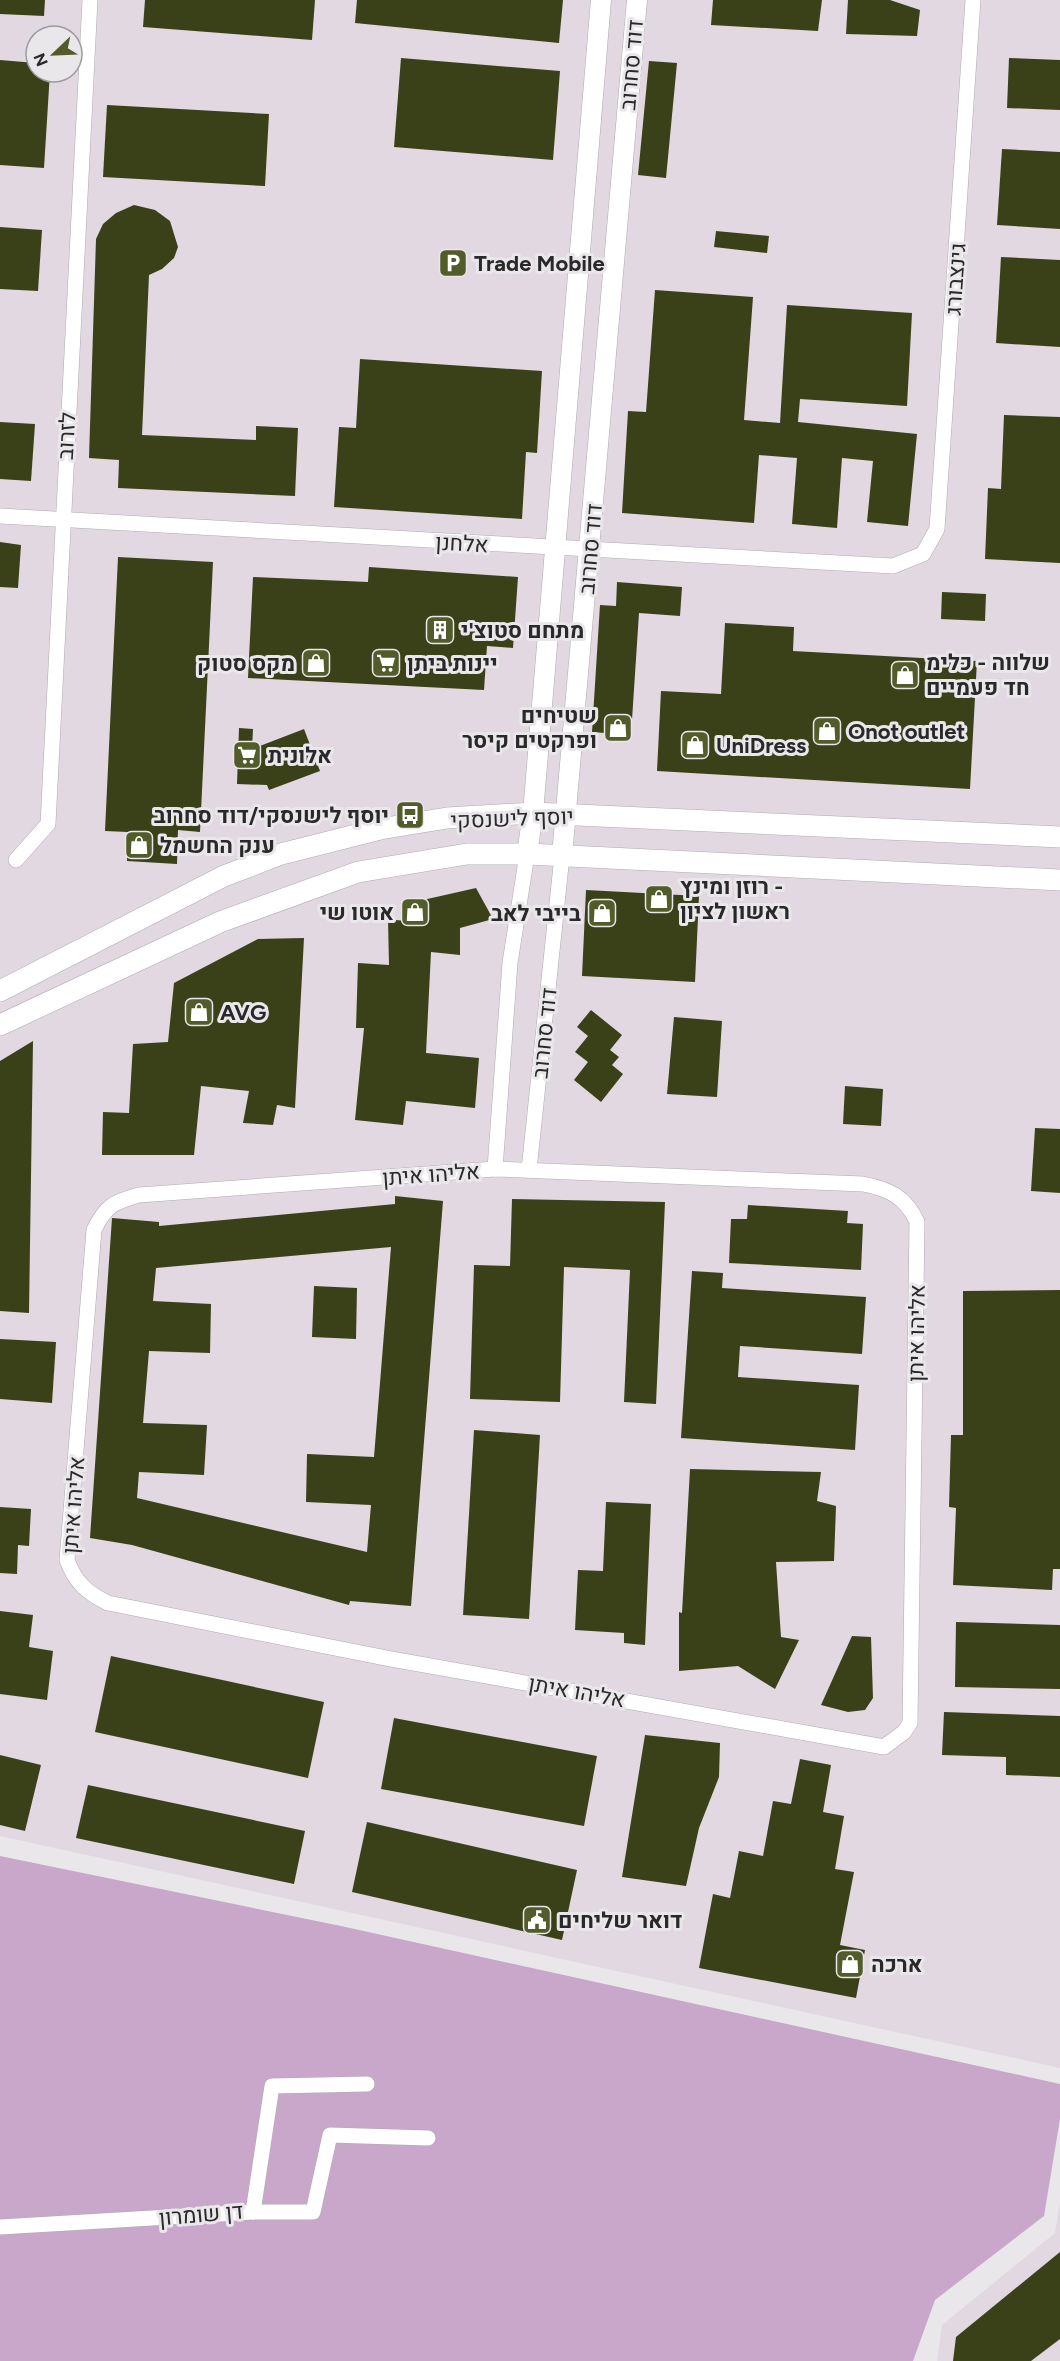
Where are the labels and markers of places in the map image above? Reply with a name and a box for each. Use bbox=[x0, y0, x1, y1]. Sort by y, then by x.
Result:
parking icon: Trade Mobile bbox=[437, 247, 469, 279]
place label: Trade Mobile bbox=[474, 250, 605, 277]
building icon: מתחם סטוצ'י bbox=[424, 614, 456, 646]
place label: מתחם סטוצ'י bbox=[461, 617, 584, 644]
shop icon: מקס סטוק bbox=[300, 647, 332, 679]
supermarket icon: יינות ביתן bbox=[370, 647, 402, 679]
place label: שלווה - כלימ חד פעמיים bbox=[926, 649, 1050, 701]
place label: מקס סטוק bbox=[197, 650, 295, 677]
place label: יינות ביתן bbox=[407, 650, 498, 677]
shop icon: שלווה - כלימ חד פעמיים bbox=[889, 659, 921, 691]
place label: שטיחים ופרקטים קיסר bbox=[462, 702, 597, 754]
shop icon: שטיחים ופרקטים קיסר bbox=[602, 712, 634, 744]
shop icon: Onot outlet bbox=[811, 715, 843, 747]
place label: Onot outlet bbox=[848, 718, 965, 745]
shop icon: UniDress bbox=[679, 729, 711, 761]
place label: UniDress bbox=[716, 732, 806, 759]
supermarket icon: אלונית bbox=[231, 739, 263, 771]
place label: אלונית bbox=[268, 742, 332, 769]
bus stop icon: יוסף לישנסקי/דוד סחרוב bbox=[394, 799, 426, 831]
place label: יוסף לישנסקי/דוד סחרוב bbox=[154, 802, 389, 829]
shop icon: ענק החשמל bbox=[123, 829, 155, 861]
place label: ענק החשמל bbox=[160, 832, 275, 859]
place label: רוזן ומינץ - ראשון לציון bbox=[680, 873, 790, 925]
shop icon: רוזן ומינץ - ראשון לציון bbox=[643, 883, 675, 915]
shop icon: אוטו שי bbox=[399, 896, 431, 928]
shop icon: בייבי לאב bbox=[586, 897, 618, 929]
place label: אוטו שי bbox=[320, 899, 394, 926]
place label: בייבי לאב bbox=[491, 900, 581, 927]
shop icon: AVG bbox=[183, 996, 215, 1028]
place label: AVG bbox=[220, 999, 266, 1026]
public building icon: דואר שליחים bbox=[521, 1904, 553, 1936]
place label: דואר שליחים bbox=[558, 1907, 682, 1934]
shop icon: ארכה bbox=[834, 1948, 866, 1980]
place label: ארכה bbox=[871, 1951, 922, 1978]

